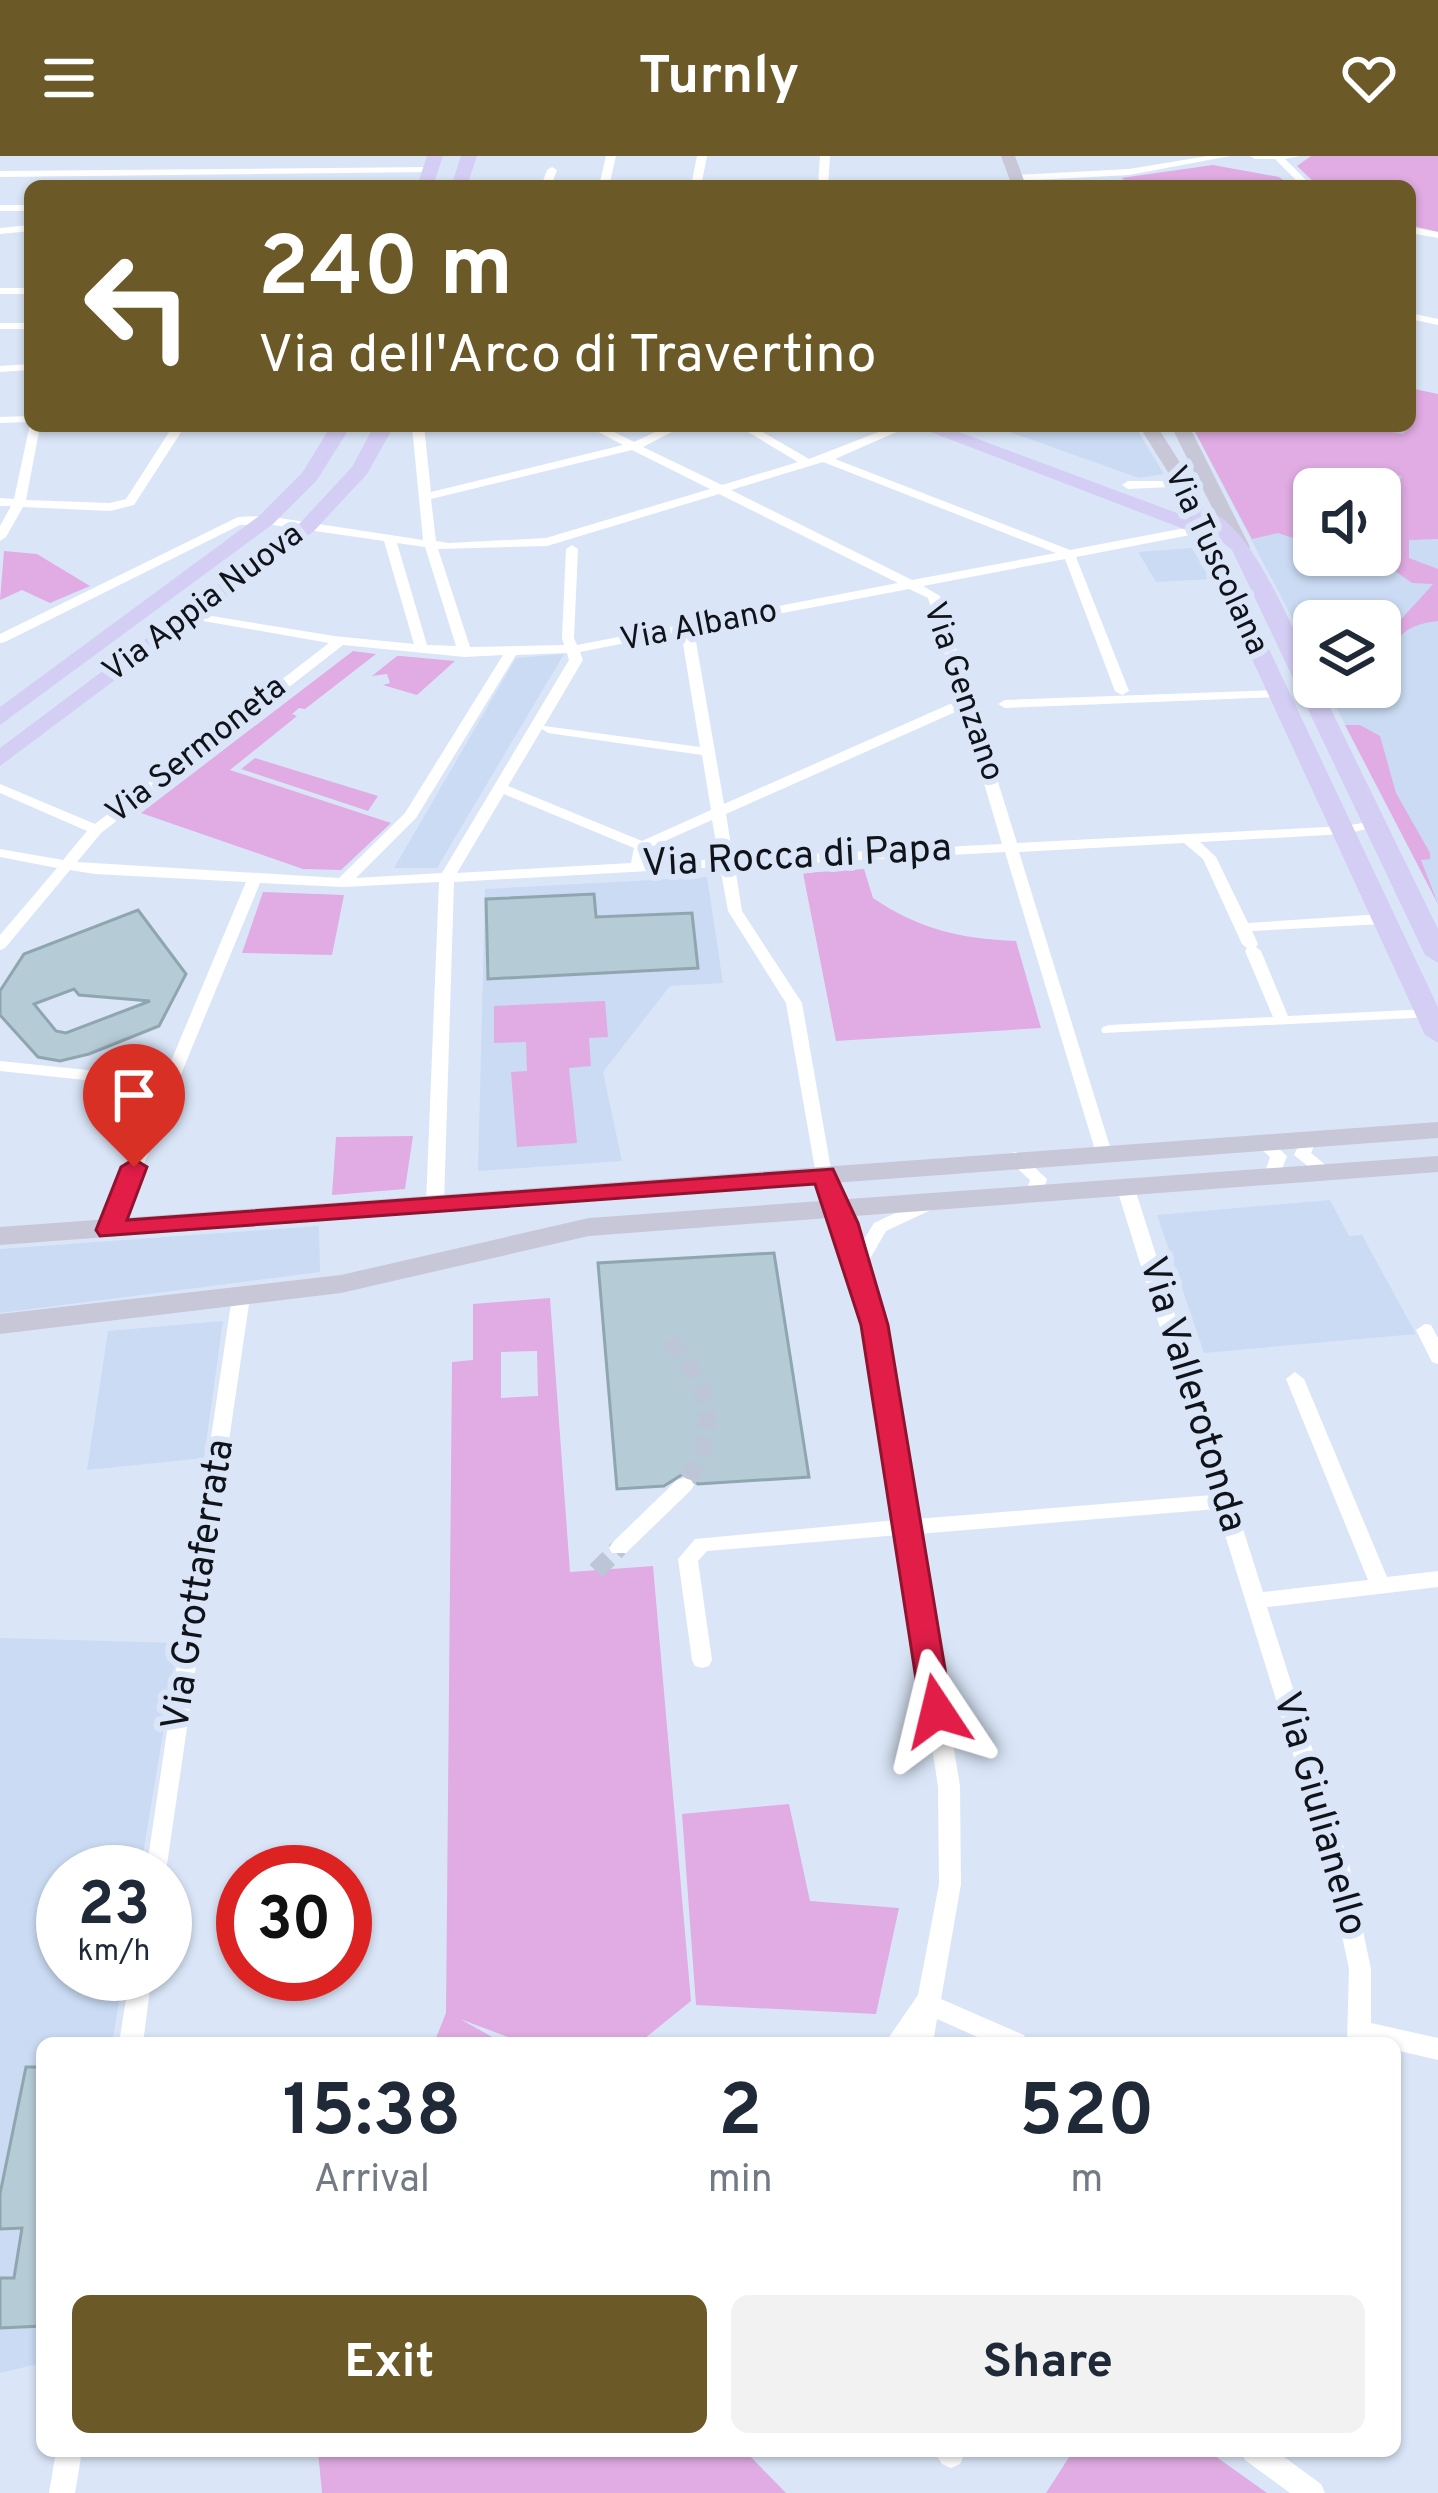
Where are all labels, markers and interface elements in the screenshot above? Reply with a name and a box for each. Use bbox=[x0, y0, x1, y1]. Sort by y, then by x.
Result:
text: Turnly bbox=[638, 44, 800, 113]
icon: menu bbox=[36, 45, 102, 111]
icon: heart bbox=[1336, 45, 1402, 111]
text: 240 m bbox=[258, 219, 513, 325]
icon: left bbox=[60, 228, 216, 384]
text: Via dell'Arco di Travertino bbox=[258, 323, 877, 392]
street label: Via Tuscolana bbox=[1153, 460, 1277, 662]
map controls bbox=[1293, 468, 1401, 708]
button: sound bbox=[1293, 468, 1401, 576]
street label: Via Appia Nuova bbox=[95, 515, 313, 693]
street label: Via Albano bbox=[617, 591, 781, 663]
street label: Via Genzano bbox=[912, 597, 1012, 787]
button: layers bbox=[1293, 600, 1401, 708]
street label: Via Sermoneta bbox=[98, 667, 296, 835]
street label: Via Rocca di Papa bbox=[641, 825, 953, 891]
pin bbox=[83, 1044, 185, 1167]
icon: arrive bbox=[101, 1062, 167, 1128]
street label: Via Vallerotonda bbox=[1126, 1252, 1256, 1538]
street label: Via Grottaferrata bbox=[153, 1436, 247, 1734]
position arrow bbox=[874, 1648, 1000, 1774]
street label: Via Giulianello bbox=[1260, 1687, 1376, 1941]
speed limit sign: 30 bbox=[216, 1845, 372, 2001]
text: 23 bbox=[78, 1870, 150, 1946]
text: km/h bbox=[78, 1934, 150, 1971]
text: 15:38 bbox=[282, 2069, 461, 2161]
text: 2 bbox=[718, 2069, 762, 2161]
text: 520 bbox=[1019, 2069, 1155, 2161]
text: Arrival bbox=[314, 2157, 430, 2206]
text: min bbox=[708, 2157, 773, 2206]
text: m bbox=[1070, 2157, 1103, 2206]
button: Exit bbox=[72, 2295, 707, 2433]
button: Share bbox=[731, 2295, 1365, 2433]

